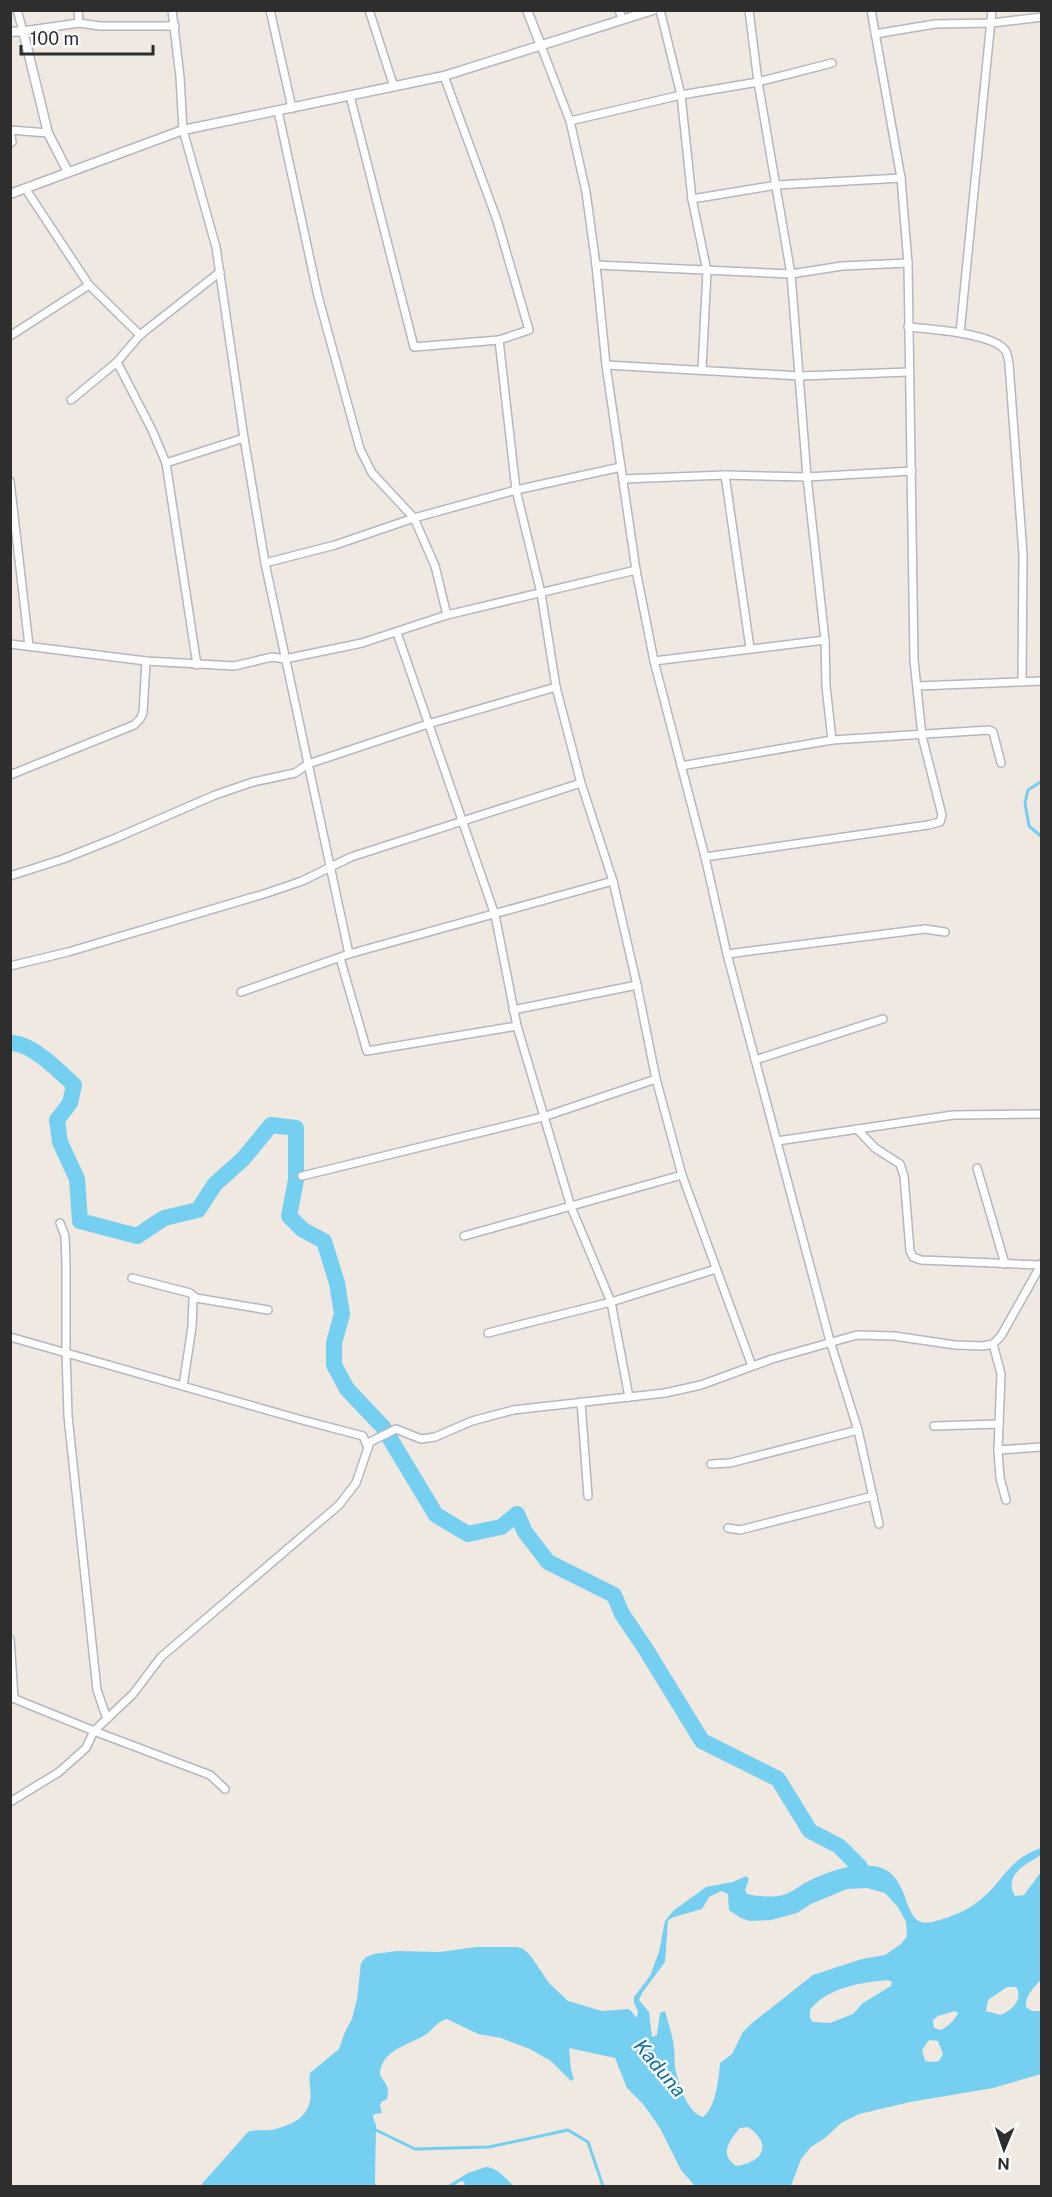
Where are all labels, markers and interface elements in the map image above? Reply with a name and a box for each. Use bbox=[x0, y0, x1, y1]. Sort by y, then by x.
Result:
scale bar bbox=[21, 18, 153, 56]
text: 100 m bbox=[30, 28, 79, 49]
water label: Kaduna bbox=[629, 2034, 691, 2102]
north arrow bbox=[974, 2119, 1034, 2179]
text: N bbox=[997, 2154, 1010, 2173]

